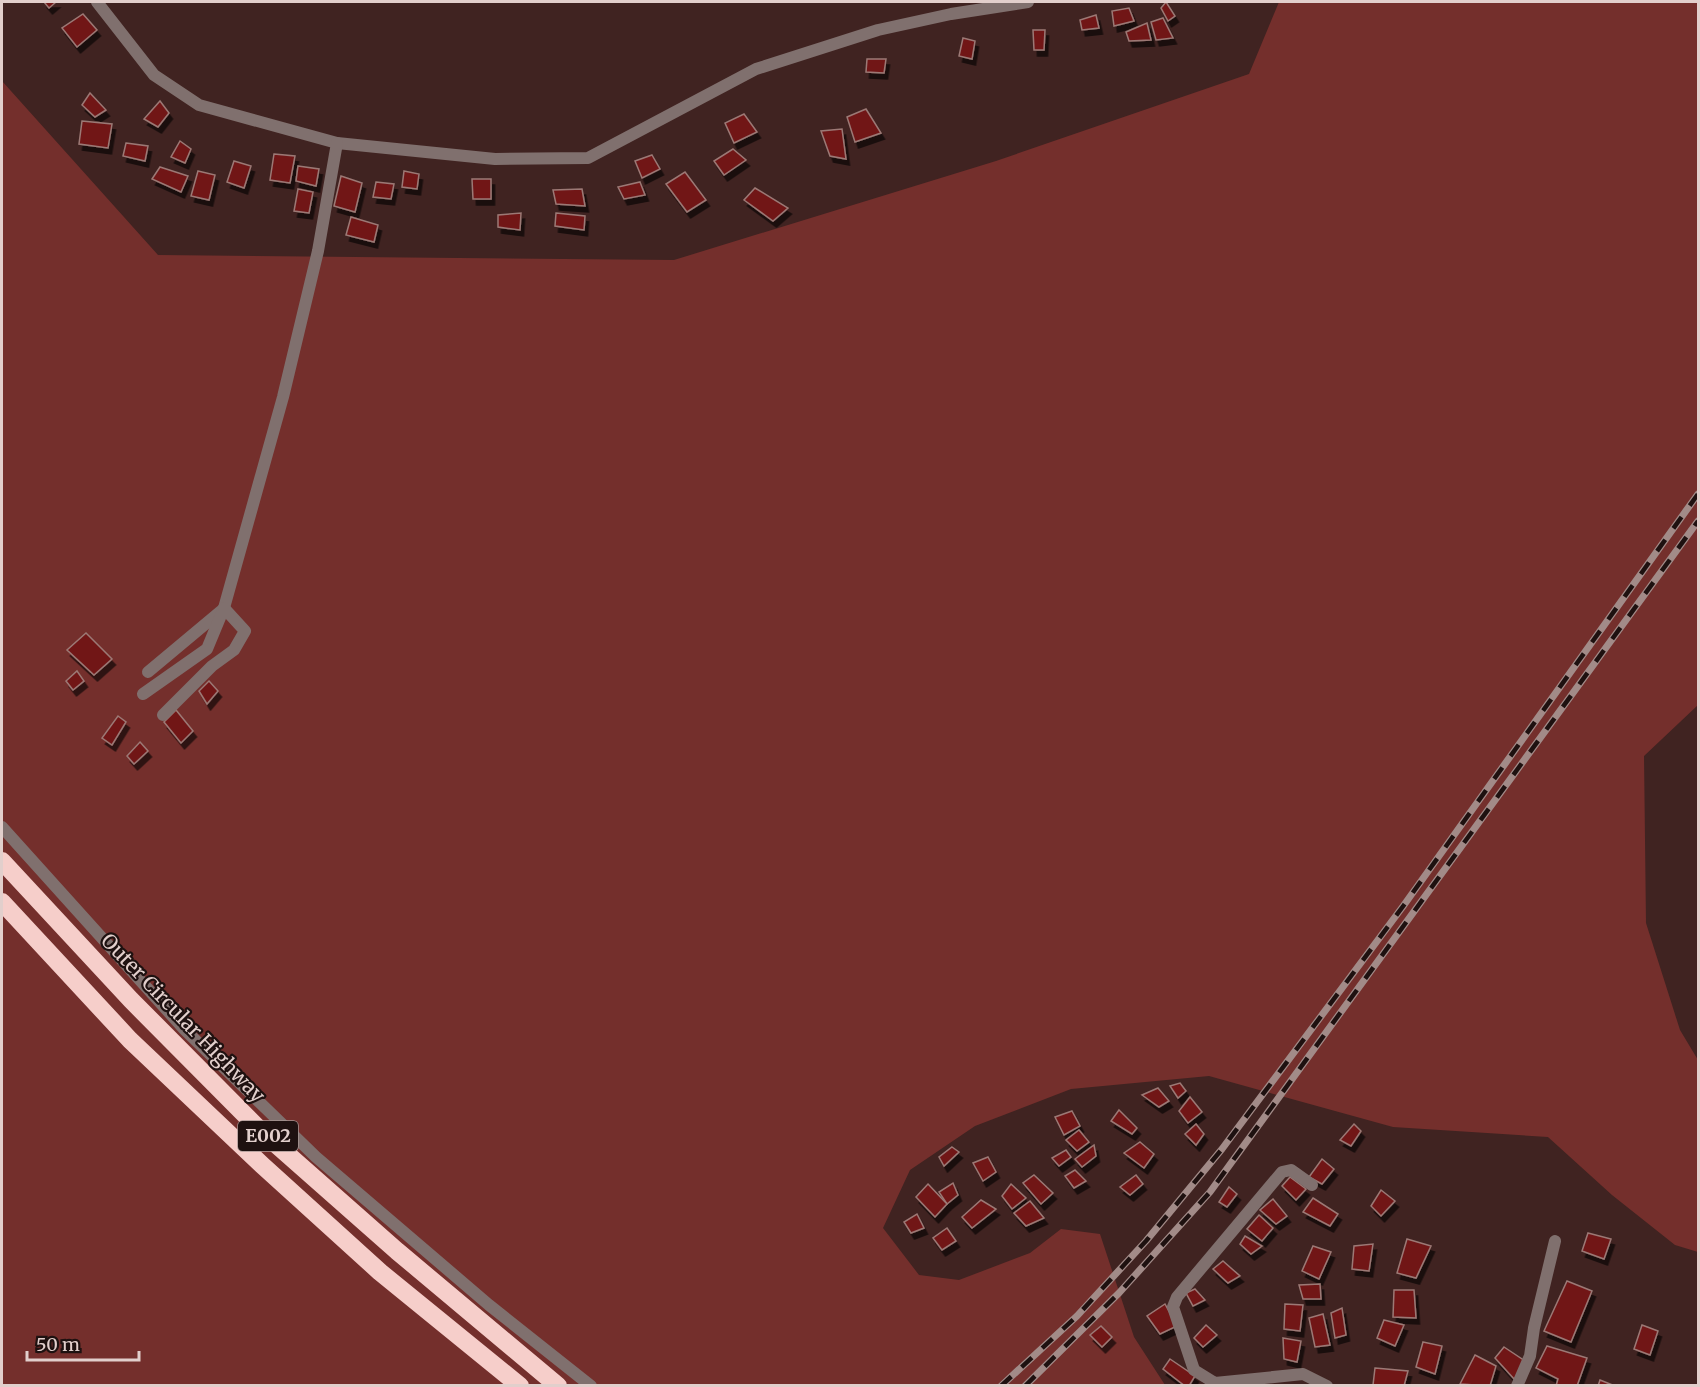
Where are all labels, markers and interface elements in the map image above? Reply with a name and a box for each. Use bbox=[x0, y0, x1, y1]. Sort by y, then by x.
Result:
street label: Outer Circular Highway bbox=[96, 928, 271, 1108]
road number: E002 bbox=[238, 1121, 298, 1151]
scale bar bbox=[27, 1324, 140, 1362]
text: 50 m bbox=[36, 1333, 80, 1356]

